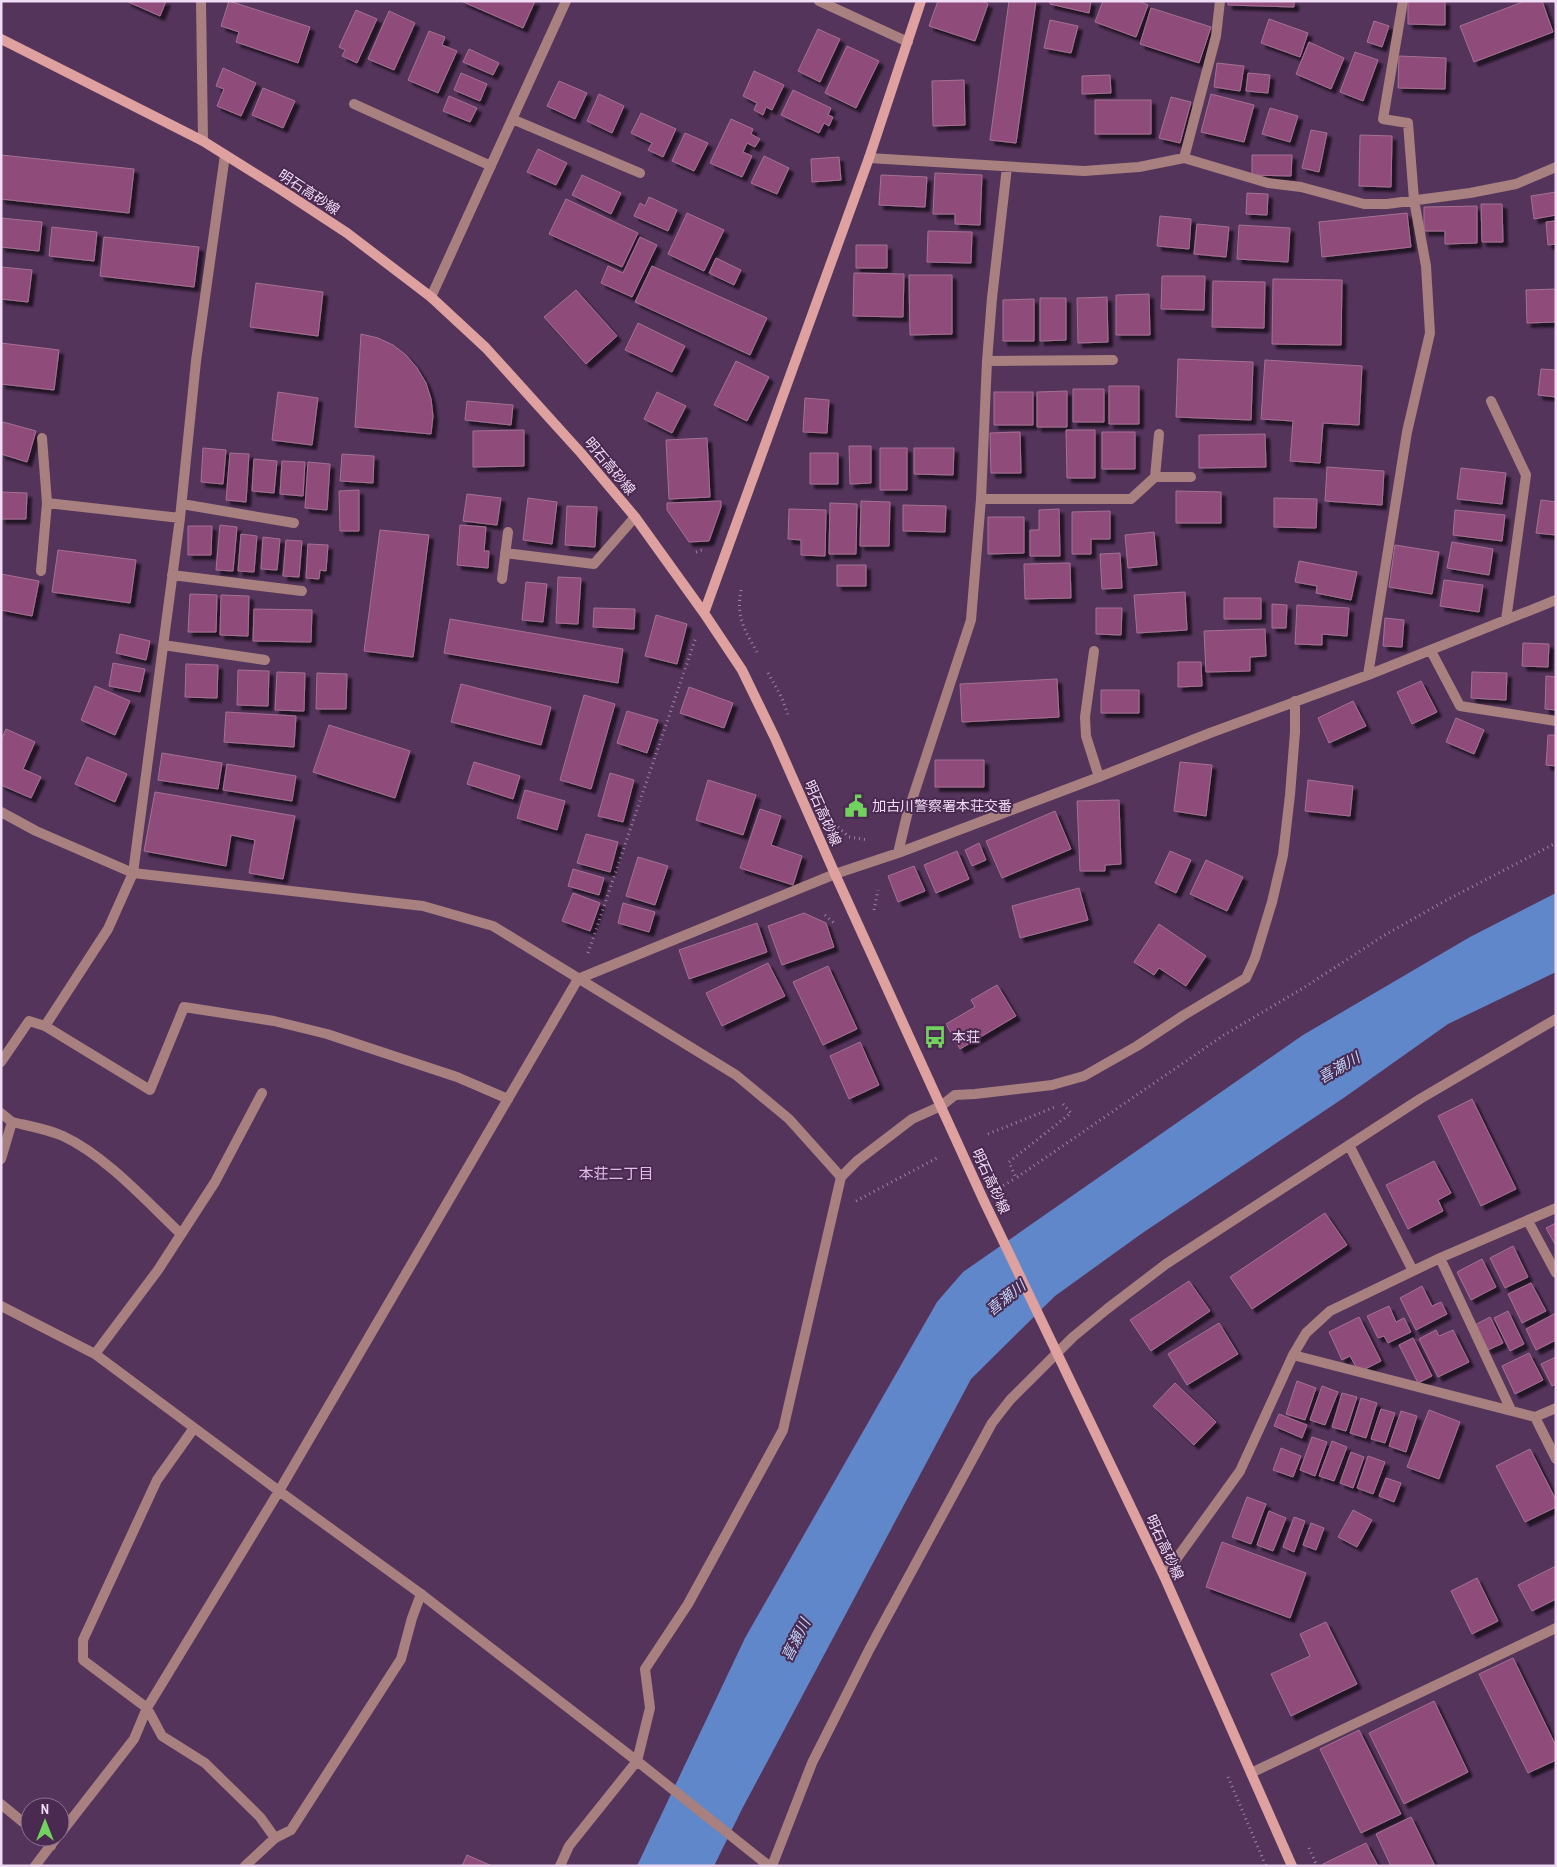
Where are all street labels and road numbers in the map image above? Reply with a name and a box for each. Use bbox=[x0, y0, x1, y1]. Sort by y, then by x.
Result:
street label: 明石高砂線 bbox=[275, 165, 343, 219]
street label: 明石高砂線 bbox=[581, 433, 639, 499]
street label: 明石高砂線 bbox=[801, 777, 845, 849]
street label: 明石高砂線 bbox=[968, 1145, 1014, 1217]
street label: 明石高砂線 bbox=[1142, 1511, 1188, 1583]

